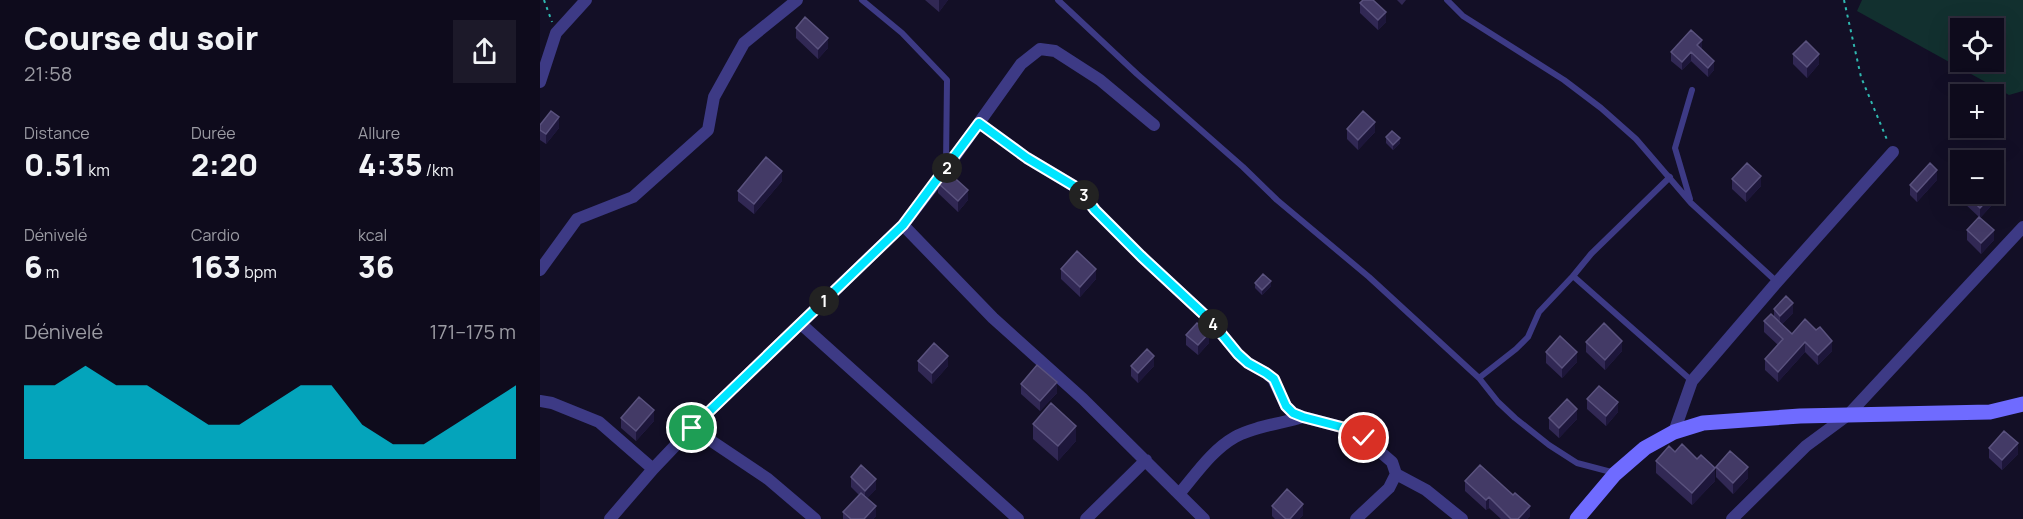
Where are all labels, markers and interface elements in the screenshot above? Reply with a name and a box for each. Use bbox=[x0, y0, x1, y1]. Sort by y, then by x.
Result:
text: Course du soir bbox=[24, 15, 258, 60]
map controls bbox=[1950, 18, 2004, 204]
button: locate bbox=[1950, 18, 2004, 72]
button: share bbox=[453, 20, 516, 83]
text: 21:58 bbox=[24, 60, 72, 87]
button: + bbox=[1950, 84, 2004, 138]
text: Distance bbox=[24, 122, 90, 144]
text: Durée bbox=[191, 122, 236, 144]
text: Allure bbox=[358, 122, 400, 144]
text: 0.51 bbox=[24, 144, 85, 185]
text: 2:20 bbox=[191, 144, 258, 185]
text: 4:35 bbox=[358, 144, 423, 185]
button: − bbox=[1950, 150, 2004, 204]
pin: 2 bbox=[932, 153, 962, 183]
text: 2 bbox=[942, 157, 952, 179]
text: km bbox=[85, 159, 110, 181]
text: /km bbox=[423, 159, 453, 181]
pin: 3 bbox=[1069, 180, 1099, 210]
text: 3 bbox=[1079, 184, 1089, 206]
text: Dénivelé bbox=[24, 224, 87, 246]
text: Cardio bbox=[191, 224, 240, 246]
text: kcal bbox=[358, 224, 387, 246]
text: 6 bbox=[24, 246, 43, 287]
text: 163 bbox=[191, 246, 241, 287]
text: 36 bbox=[358, 246, 394, 287]
text: m bbox=[43, 261, 59, 283]
text: bpm bbox=[241, 261, 277, 283]
pin: 1 bbox=[809, 286, 839, 316]
text: 1 bbox=[820, 290, 828, 312]
pin: 4 bbox=[1198, 309, 1228, 339]
text: 4 bbox=[1208, 313, 1218, 335]
text: Dénivelé bbox=[24, 318, 103, 345]
text: 171–175 m bbox=[430, 318, 516, 345]
pin bbox=[666, 402, 717, 453]
icon: arrive bbox=[675, 411, 708, 444]
pin bbox=[1338, 412, 1389, 463]
icon: check bbox=[1347, 421, 1380, 454]

